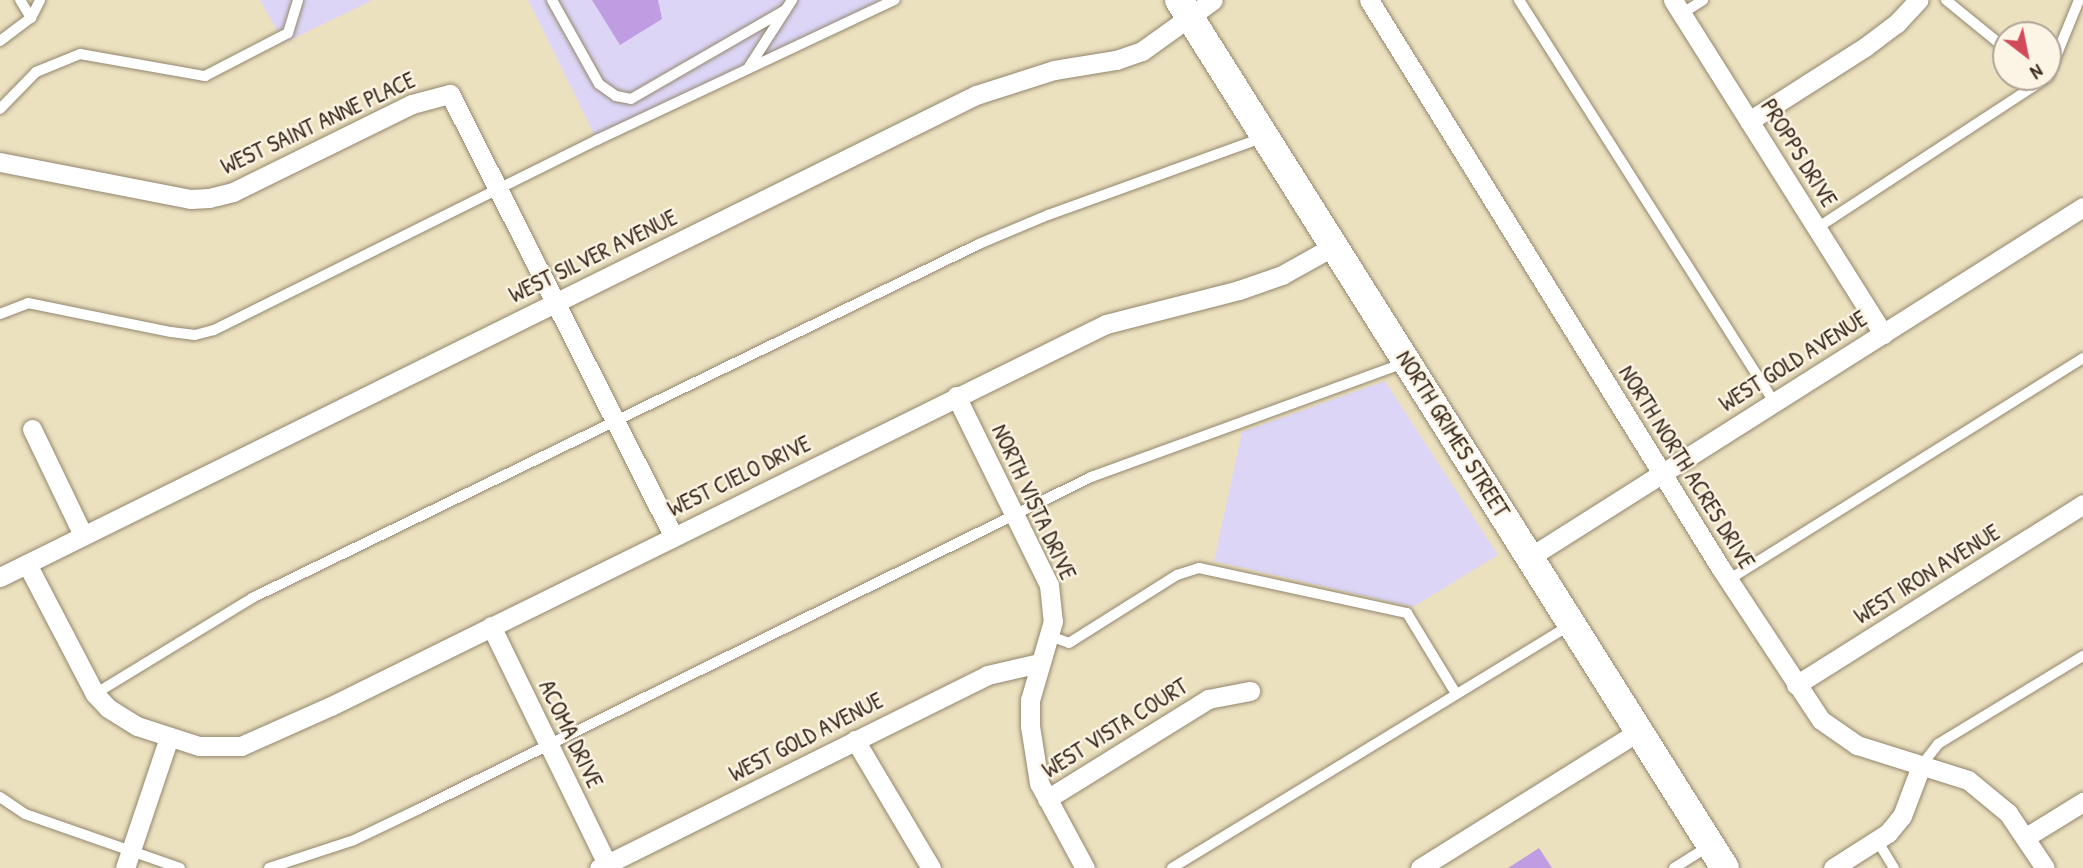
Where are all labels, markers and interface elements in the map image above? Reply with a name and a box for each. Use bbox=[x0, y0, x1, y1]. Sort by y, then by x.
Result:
north arrow bbox=[1992, 21, 2062, 91]
text: N bbox=[2026, 58, 2048, 86]
street label: WEST SAINT ANNE PLACE bbox=[216, 66, 420, 180]
street label: PROPPS DRIVE bbox=[1755, 94, 1843, 212]
street label: WEST SILVER AVENUE bbox=[504, 203, 682, 309]
street label: WEST GOLD AVENUE bbox=[1714, 305, 1872, 417]
street label: NORTH GRIMES STREET bbox=[1390, 345, 1516, 523]
street label: NORTH NORTH ACRES DRIVE bbox=[1613, 360, 1761, 574]
street label: NORTH VISTA DRIVE bbox=[986, 420, 1082, 584]
street label: WEST CIELO DRIVE bbox=[663, 429, 815, 523]
street label: WEST IRON AVENUE bbox=[1849, 518, 2005, 630]
street label: WEST VISTA COURT bbox=[1037, 672, 1193, 784]
street label: ACOMA DRIVE bbox=[533, 676, 609, 792]
street label: WEST GOLD AVENUE bbox=[724, 686, 888, 788]

